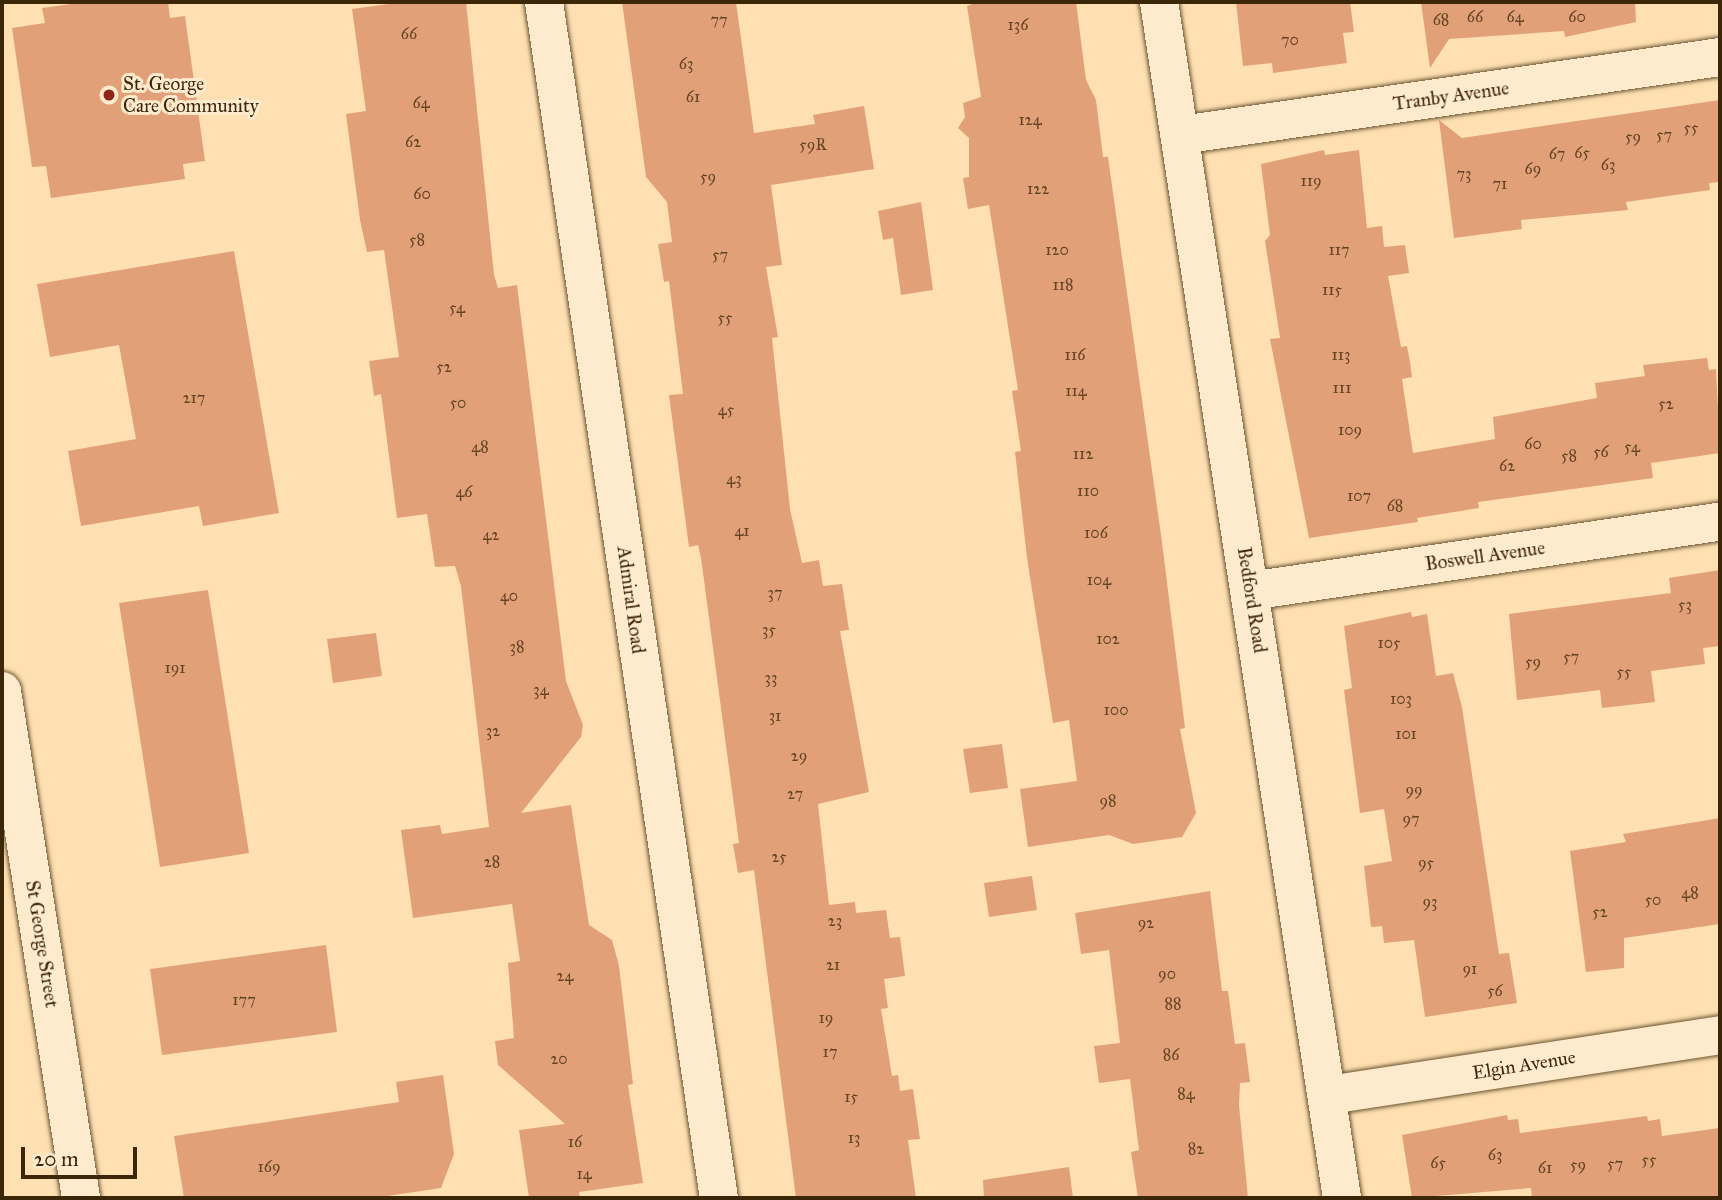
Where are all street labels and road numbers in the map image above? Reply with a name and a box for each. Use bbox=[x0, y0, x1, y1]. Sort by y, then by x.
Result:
street label: Tranby Avenue bbox=[1392, 77, 1510, 115]
street label: Boswell Avenue bbox=[1424, 536, 1546, 576]
street label: Admiral Road bbox=[612, 545, 650, 655]
street label: Bedford Road bbox=[1232, 545, 1272, 655]
street label: St George Street bbox=[21, 879, 63, 1009]
street label: Elgin Avenue bbox=[1471, 1046, 1577, 1084]

